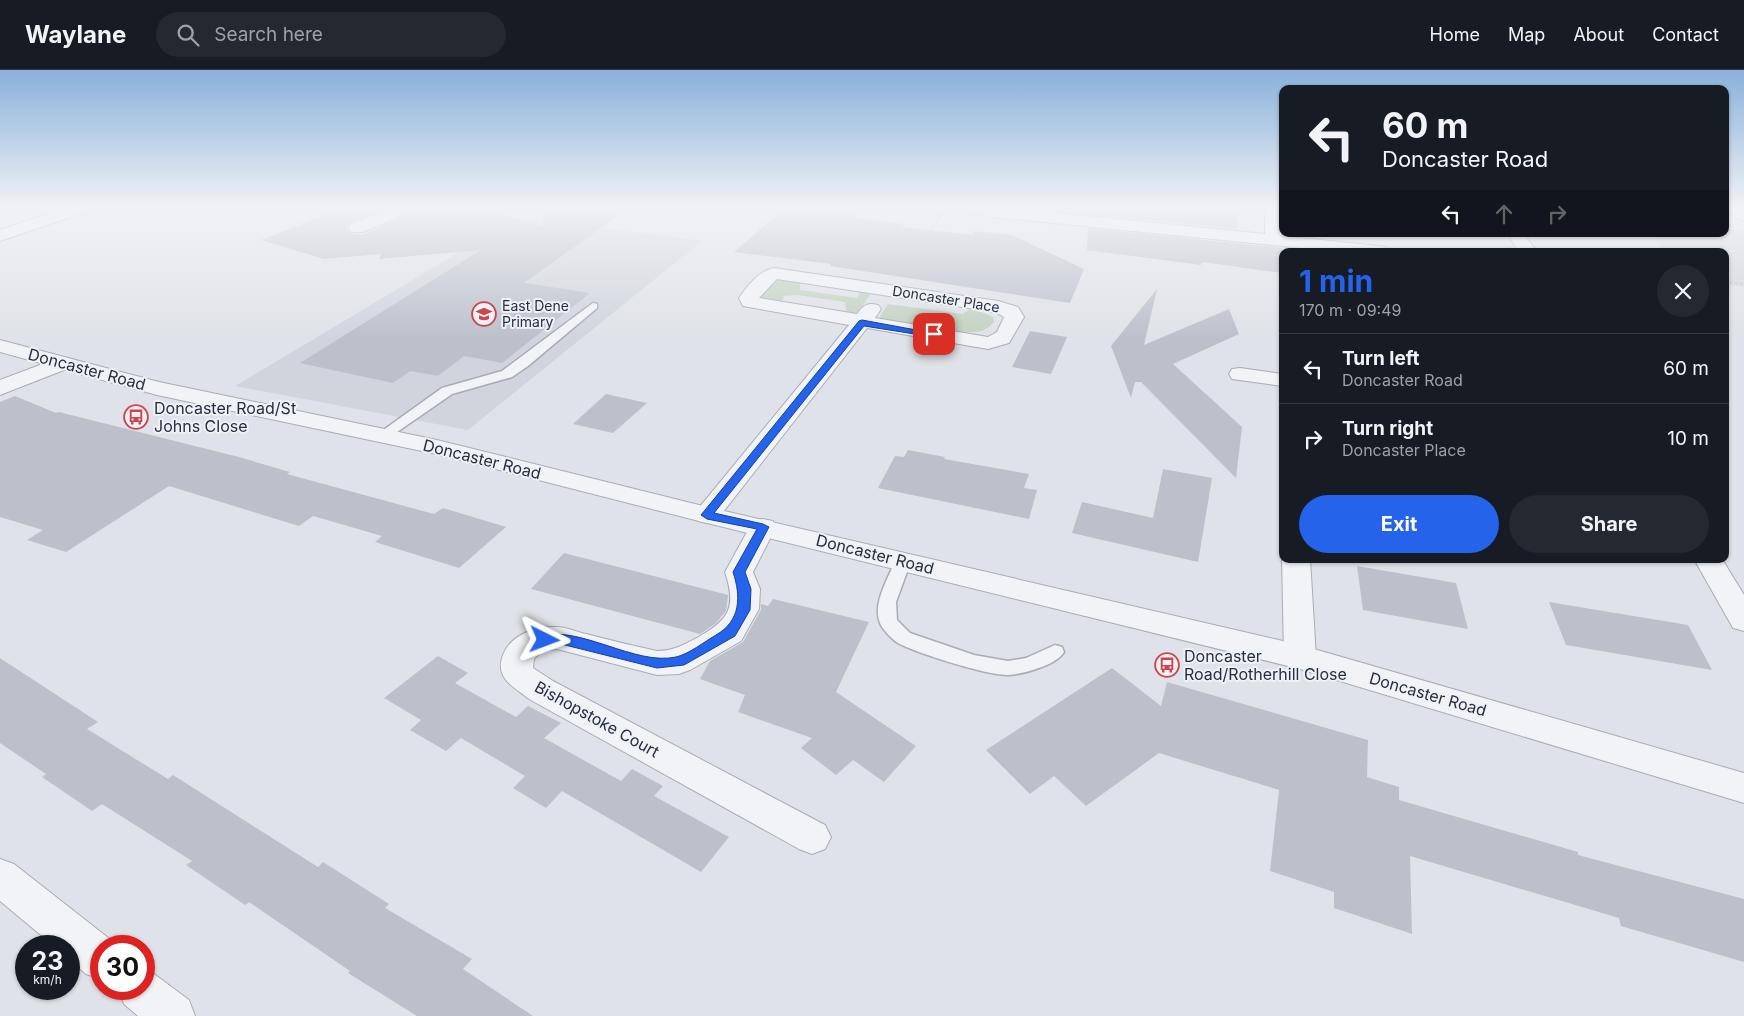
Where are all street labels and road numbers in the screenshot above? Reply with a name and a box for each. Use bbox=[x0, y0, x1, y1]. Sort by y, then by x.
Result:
street label: Doncaster Place bbox=[891, 282, 1001, 315]
street label: Doncaster Road bbox=[26, 344, 148, 394]
street label: Doncaster Road bbox=[421, 435, 543, 483]
street label: Doncaster Road bbox=[814, 530, 936, 578]
street label: Doncaster Road bbox=[1367, 668, 1489, 720]
street label: Bishopstoke Court bbox=[531, 676, 663, 762]

